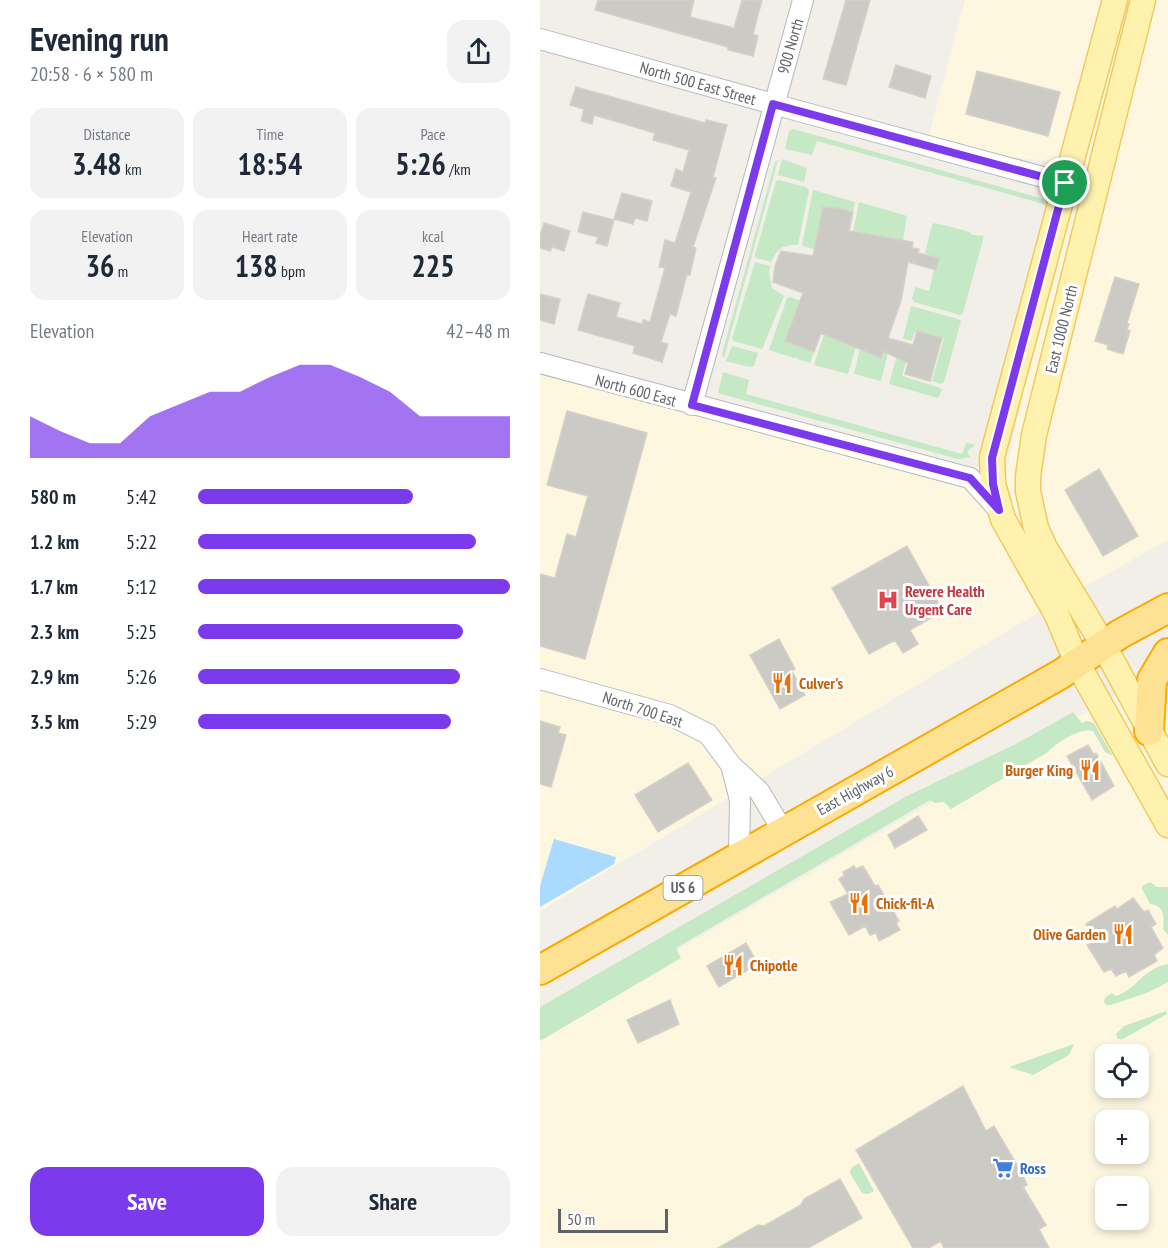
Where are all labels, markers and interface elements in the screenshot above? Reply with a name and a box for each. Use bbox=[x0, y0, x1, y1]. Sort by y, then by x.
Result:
street label: 900 North bbox=[773, 16, 807, 76]
text: Evening run bbox=[30, 17, 169, 60]
button: share bbox=[447, 20, 510, 83]
street label: North 500 East Street bbox=[638, 57, 759, 109]
text: 20:58 · 6 × 580 m bbox=[30, 61, 153, 87]
text: Distance bbox=[83, 124, 131, 144]
text: Time bbox=[256, 124, 284, 144]
text: Pace bbox=[420, 124, 446, 144]
text: 3.48 bbox=[72, 144, 122, 183]
text: 18:54 bbox=[238, 144, 302, 183]
text: 5:26 bbox=[395, 144, 446, 183]
pin bbox=[1039, 157, 1090, 208]
text: km bbox=[122, 159, 142, 179]
text: /km bbox=[446, 159, 471, 179]
icon: arrive bbox=[1048, 166, 1081, 199]
text: Elevation bbox=[81, 226, 133, 246]
text: Heart rate bbox=[242, 226, 298, 246]
text: kcal bbox=[422, 226, 444, 246]
text: 36 bbox=[86, 246, 114, 285]
text: 138 bbox=[235, 246, 278, 285]
text: 225 bbox=[411, 246, 455, 285]
text: m bbox=[114, 261, 128, 281]
text: bpm bbox=[278, 261, 305, 281]
street label: East 1000 North bbox=[1040, 283, 1082, 375]
text: Elevation bbox=[30, 318, 94, 344]
text: 42–48 m bbox=[446, 318, 510, 344]
street label: North 600 East bbox=[593, 370, 679, 411]
text: 580 m bbox=[30, 484, 76, 510]
text: 5:42 bbox=[126, 484, 157, 510]
text: 1.2 km bbox=[30, 529, 79, 555]
text: 5:22 bbox=[126, 529, 157, 555]
text: 1.7 km bbox=[30, 574, 78, 600]
text: 5:12 bbox=[126, 574, 157, 600]
place label: Revere Health Urgent Care bbox=[905, 581, 985, 619]
hospital icon: Revere Health Urgent Care bbox=[876, 588, 900, 612]
text: 2.3 km bbox=[30, 619, 79, 645]
text: 5:25 bbox=[126, 619, 157, 645]
text: 2.9 km bbox=[30, 664, 79, 690]
text: 5:26 bbox=[126, 664, 157, 690]
restaurant icon: Culver's bbox=[770, 671, 794, 695]
place label: Culver's bbox=[799, 673, 844, 693]
street label: North 700 East bbox=[600, 687, 686, 732]
text: 3.5 km bbox=[30, 709, 79, 735]
text: 5:29 bbox=[126, 709, 157, 735]
restaurant icon: Burger King bbox=[1078, 758, 1102, 782]
place label: Burger King bbox=[1005, 760, 1073, 780]
street label: East Highway 6 bbox=[813, 761, 897, 819]
road number: US 6 bbox=[664, 876, 702, 900]
restaurant icon: Chick-fil-A bbox=[847, 891, 871, 915]
place label: Chick-fil-A bbox=[876, 893, 935, 913]
restaurant icon: Olive Garden bbox=[1111, 922, 1135, 946]
place label: Olive Garden bbox=[1033, 924, 1106, 944]
restaurant icon: Chipotle bbox=[721, 953, 745, 977]
place label: Chipotle bbox=[750, 955, 798, 975]
map controls bbox=[1095, 1044, 1149, 1230]
button: locate bbox=[1095, 1044, 1149, 1098]
button: + bbox=[1095, 1110, 1149, 1164]
supermarket icon: Ross bbox=[991, 1156, 1015, 1180]
place label: Ross bbox=[1020, 1158, 1046, 1178]
button: Save bbox=[30, 1167, 264, 1236]
button: Share bbox=[276, 1167, 510, 1236]
button: − bbox=[1095, 1176, 1149, 1230]
scale bar bbox=[558, 1206, 668, 1234]
text: 50 m bbox=[567, 1209, 595, 1229]

